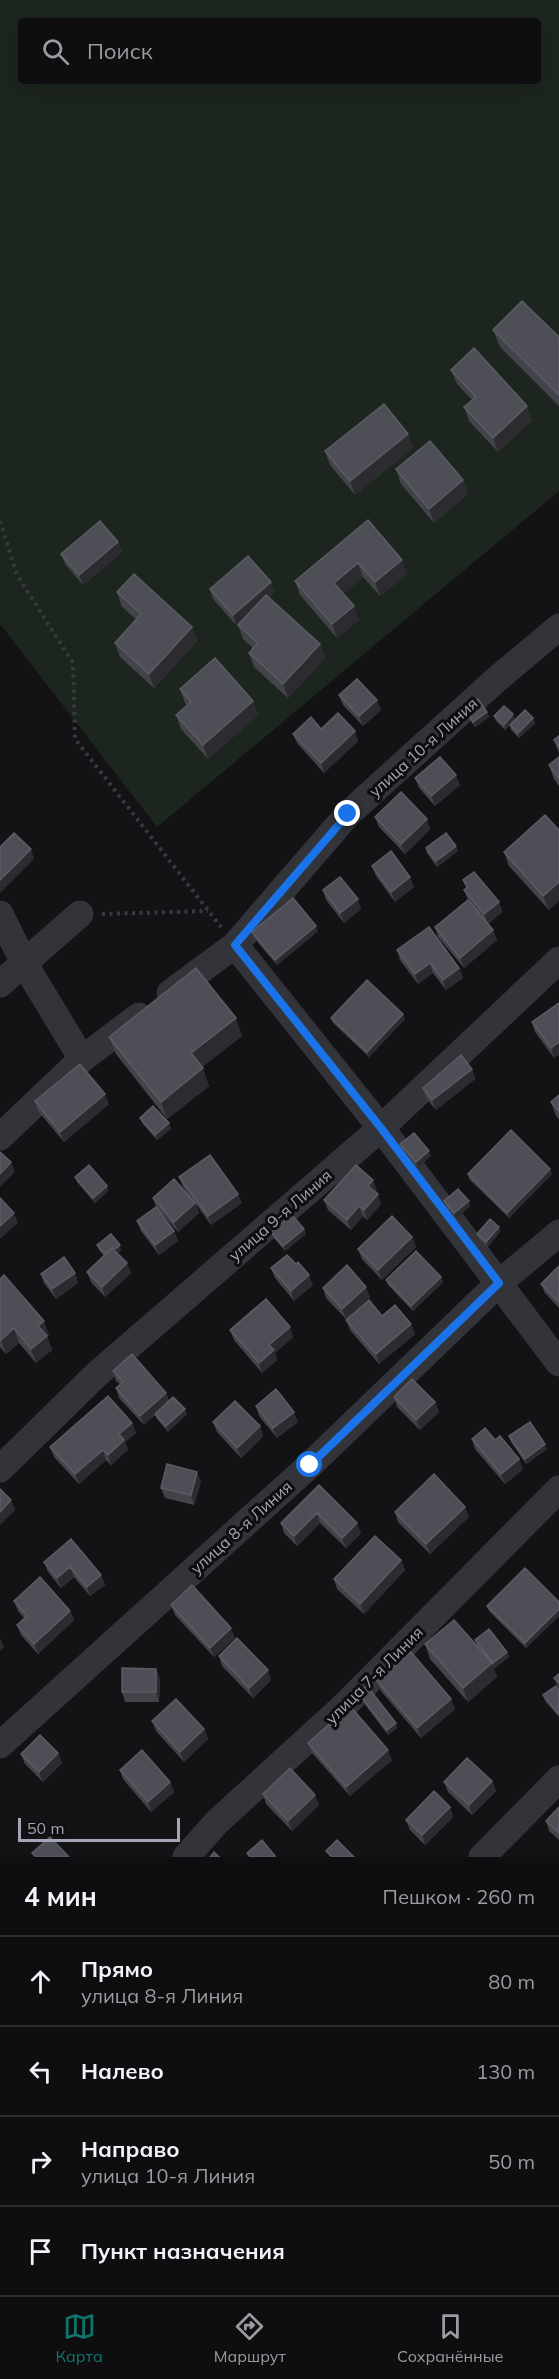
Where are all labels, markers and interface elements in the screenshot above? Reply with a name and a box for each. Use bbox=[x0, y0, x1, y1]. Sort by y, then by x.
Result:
search box bbox=[18, 18, 541, 84]
icon: search bbox=[39, 35, 72, 68]
text: Поиск bbox=[87, 37, 153, 65]
street label: улица 10-я Линия bbox=[365, 693, 481, 801]
route end bbox=[334, 800, 360, 826]
street label: улица 9-я Линия bbox=[224, 1165, 336, 1265]
route start bbox=[296, 1451, 322, 1477]
street label: улица 8-я Линия bbox=[186, 1476, 296, 1578]
street label: улица 7-я Линия bbox=[321, 1622, 427, 1728]
scale bar bbox=[18, 1815, 180, 1842]
text: 50 m bbox=[27, 1818, 64, 1838]
text: 4 мин bbox=[24, 1880, 97, 1913]
text: Пешком · 260 m bbox=[383, 1884, 535, 1909]
text: Прямо bbox=[81, 1955, 153, 1983]
icon: ahead bbox=[24, 1965, 57, 1998]
text: 80 m bbox=[488, 1969, 535, 1994]
text: улица 8-я Линия bbox=[81, 1983, 243, 2008]
icon: left bbox=[24, 2055, 57, 2088]
text: Налево bbox=[81, 2057, 164, 2085]
text: 130 m bbox=[476, 2059, 535, 2084]
text: Направо bbox=[81, 2135, 179, 2163]
icon: right bbox=[24, 2145, 57, 2178]
text: 50 m bbox=[488, 2149, 535, 2174]
text: улица 10-я Линия bbox=[81, 2163, 255, 2188]
icon: arrive bbox=[24, 2235, 57, 2268]
text: Пункт назначения bbox=[81, 2237, 285, 2265]
tab: Карта bbox=[56, 2310, 103, 2366]
tab: Маршрут bbox=[214, 2310, 286, 2366]
tab: Сохранённые bbox=[397, 2310, 503, 2366]

